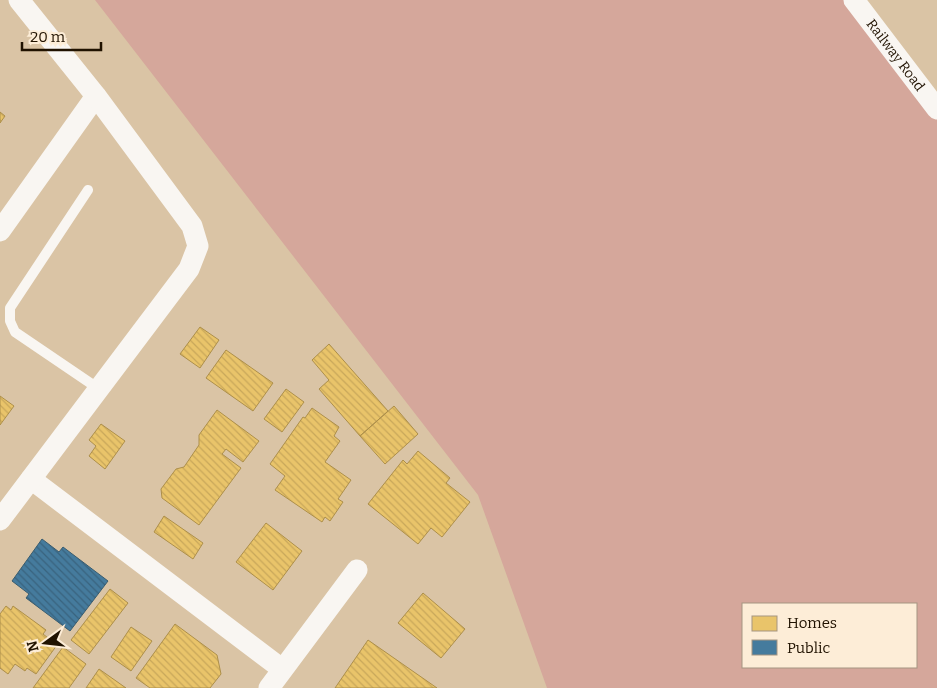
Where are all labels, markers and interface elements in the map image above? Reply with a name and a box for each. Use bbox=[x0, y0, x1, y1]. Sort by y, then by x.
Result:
street label: Railway Road bbox=[863, 16, 929, 94]
scale bar bbox=[22, 20, 101, 52]
text: 20 m bbox=[30, 28, 66, 46]
legend bbox=[742, 603, 917, 668]
text: Homes bbox=[787, 614, 837, 632]
north arrow bbox=[20, 618, 70, 668]
text: N bbox=[23, 639, 43, 654]
text: Public bbox=[787, 639, 831, 657]

